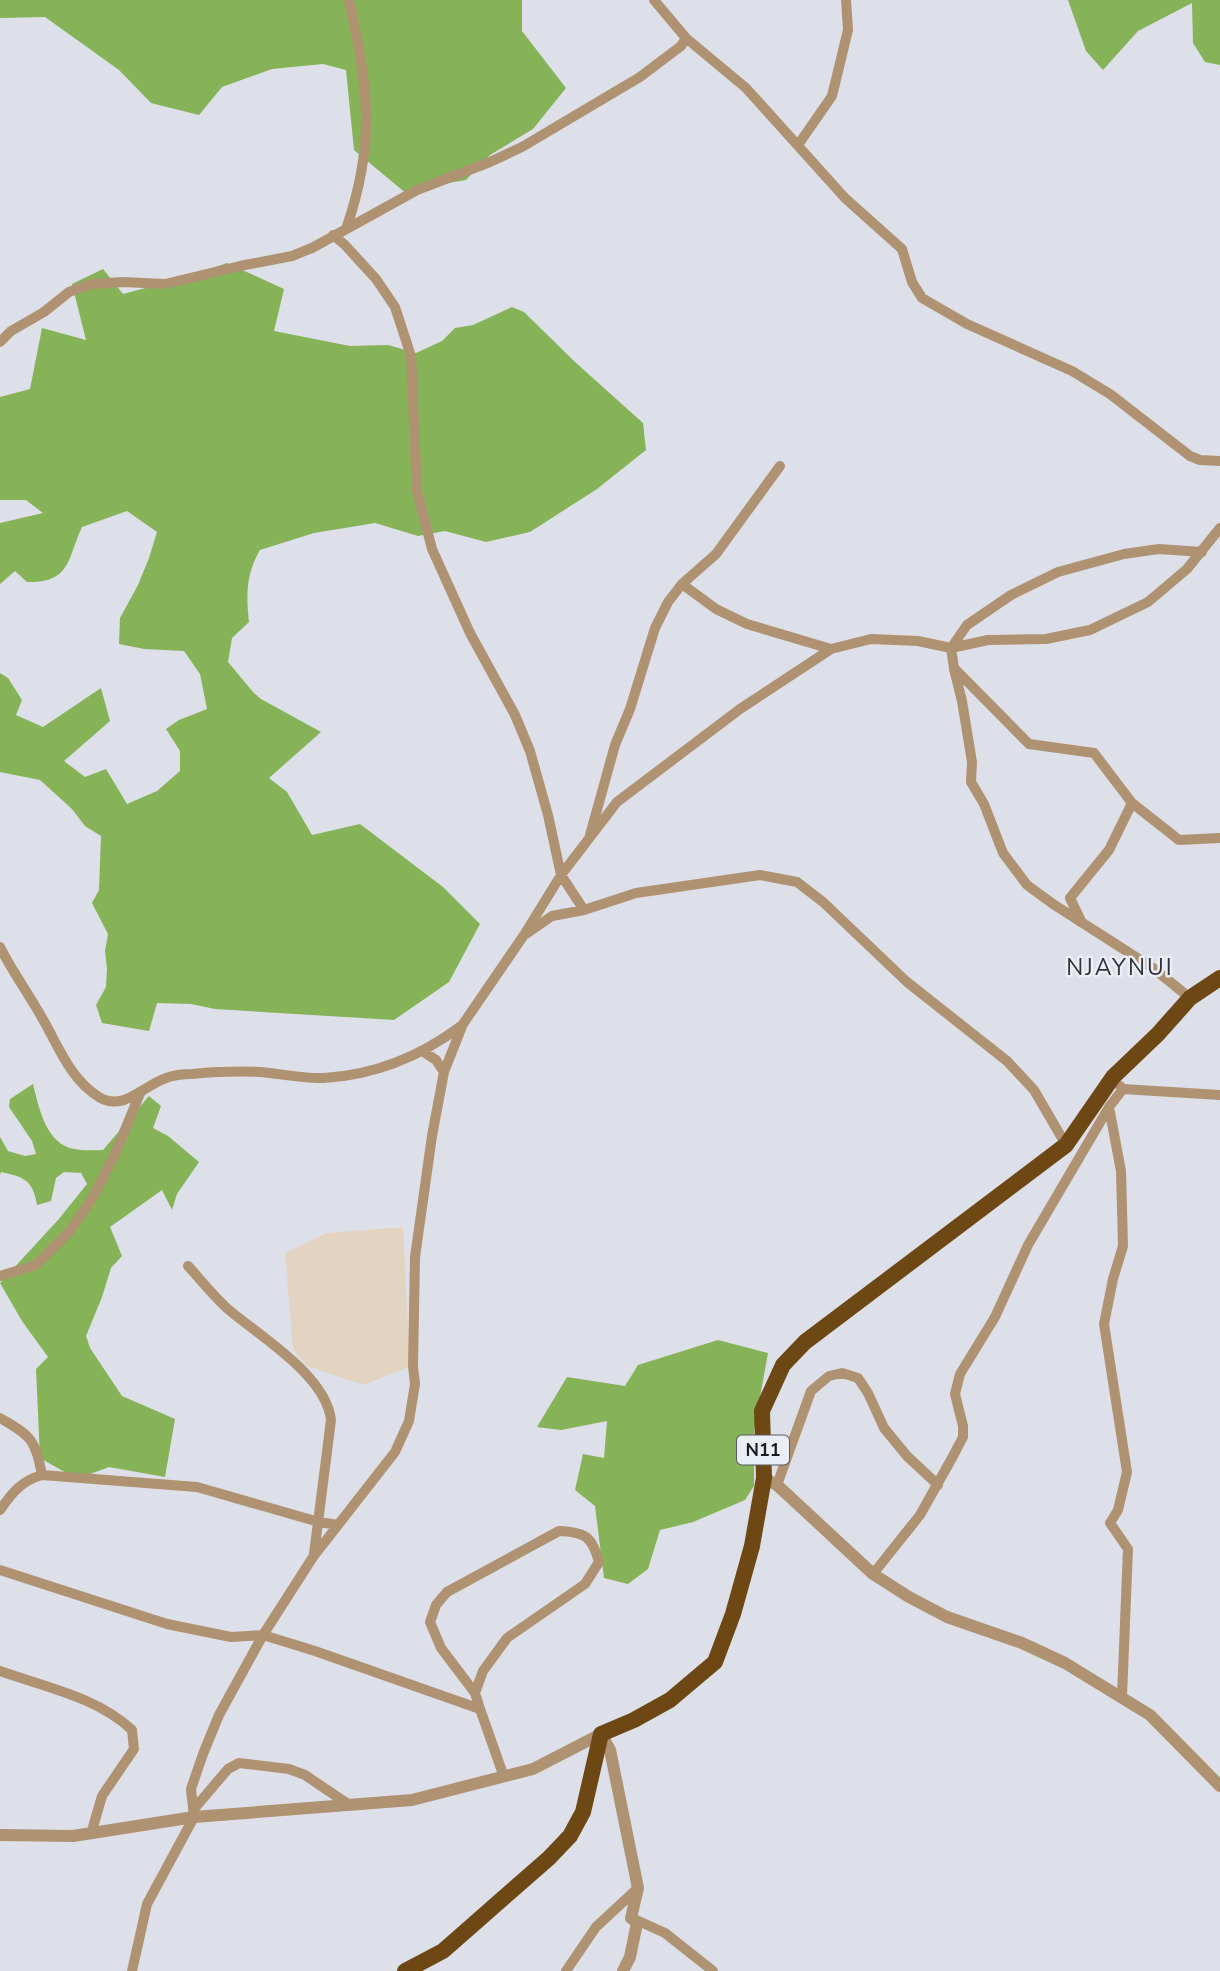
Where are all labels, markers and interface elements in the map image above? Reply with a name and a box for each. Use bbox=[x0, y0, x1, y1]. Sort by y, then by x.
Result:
district label: NJAYNUI bbox=[1066, 952, 1174, 983]
road number: N11 bbox=[737, 1436, 789, 1464]

